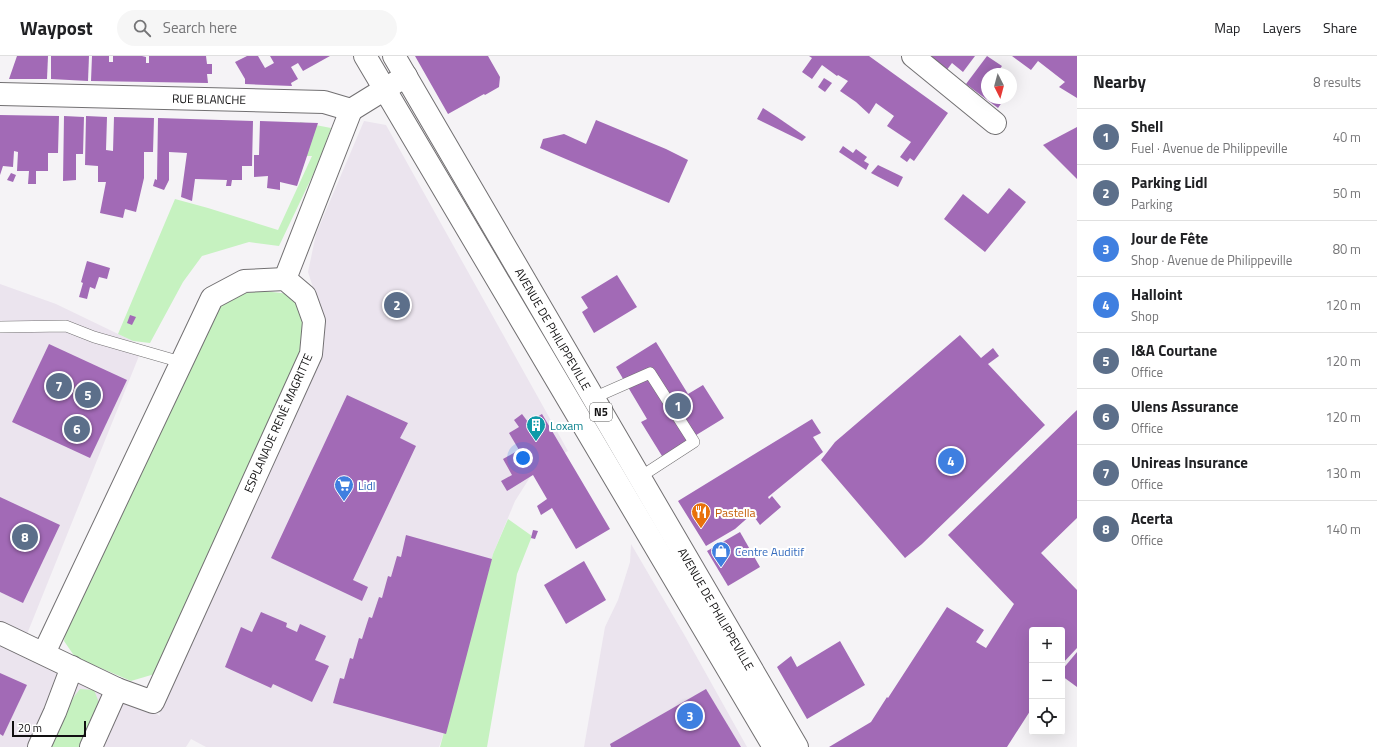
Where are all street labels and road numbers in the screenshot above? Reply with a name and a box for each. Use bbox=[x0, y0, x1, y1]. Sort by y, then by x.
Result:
street label: RUE BLANCHE bbox=[172, 89, 247, 109]
street label: AVENUE DE PHILIPPEVILLE bbox=[510, 264, 596, 394]
street label: ESPLANADE RENÉ MAGRITTE bbox=[239, 350, 318, 496]
road number: N5 bbox=[590, 403, 612, 421]
street label: AVENUE DE PHILIPPEVILLE bbox=[673, 544, 759, 674]

